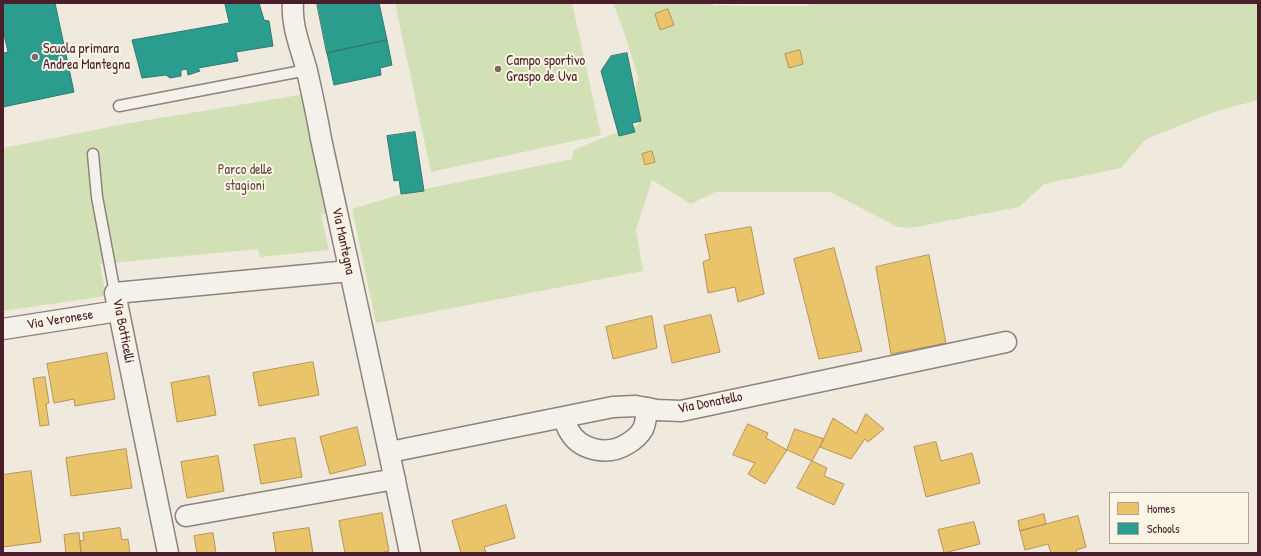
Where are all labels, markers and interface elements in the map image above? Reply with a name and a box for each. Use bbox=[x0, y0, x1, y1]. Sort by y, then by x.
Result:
place label: Scuola primara Andrea Mantegna bbox=[43, 41, 130, 74]
marker: Scuola primara Andrea Mantegna bbox=[30, 52, 40, 62]
place label: Campo sportivo Graspo de Uva bbox=[506, 53, 585, 86]
marker: Campo sportivo Graspo de Uva bbox=[493, 64, 503, 74]
park label: Parco delle stagioni bbox=[218, 162, 272, 194]
street label: Via Mantegna bbox=[328, 206, 358, 276]
street label: Via Botticelli bbox=[109, 297, 137, 365]
street label: Via Veronese bbox=[26, 306, 94, 334]
street label: Via Donatello bbox=[676, 388, 744, 418]
legend bbox=[1109, 492, 1249, 544]
text: Homes bbox=[1147, 500, 1175, 517]
text: Schools bbox=[1147, 520, 1180, 537]

